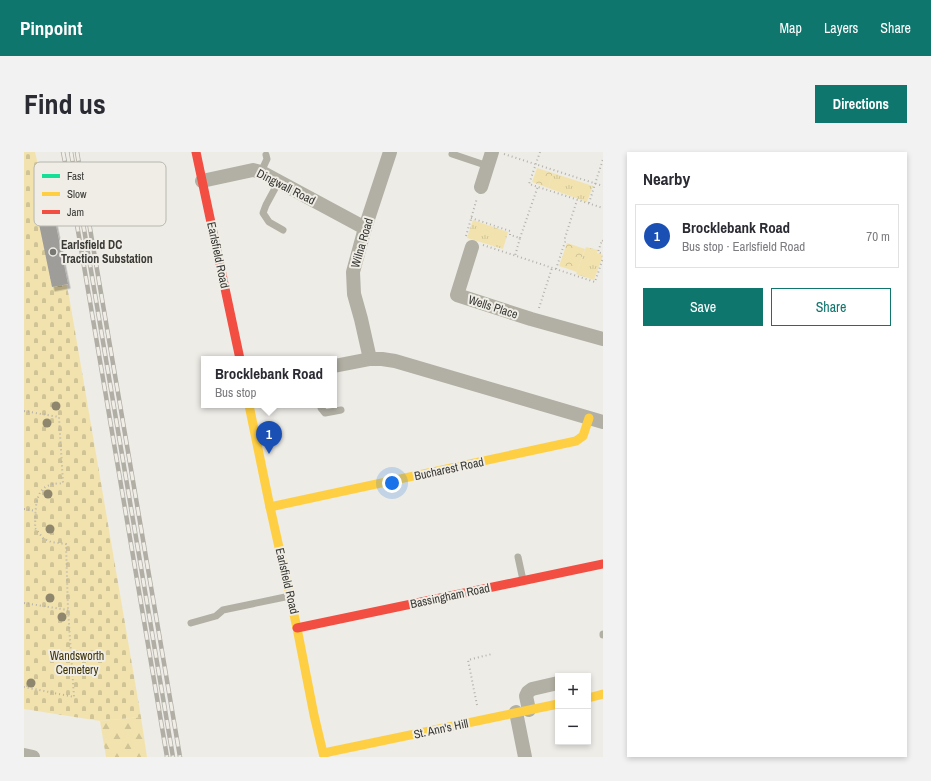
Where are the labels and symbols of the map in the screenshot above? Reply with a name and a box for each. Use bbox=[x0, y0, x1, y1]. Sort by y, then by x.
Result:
legend bbox=[34, 162, 166, 226]
street label: Dingwall Road bbox=[254, 165, 318, 209]
text: Fast bbox=[67, 169, 85, 183]
text: Slow bbox=[67, 187, 87, 201]
text: Jam bbox=[67, 205, 84, 219]
street label: Wilna Road bbox=[347, 216, 377, 270]
street label: Earlsfield Road bbox=[203, 220, 233, 290]
place label: Earlsfield DC Traction Substation bbox=[61, 237, 153, 267]
marker: Earlsfield DC Traction Substation bbox=[48, 247, 58, 257]
street label: Wells Place bbox=[466, 291, 520, 323]
pin: 1 bbox=[256, 421, 282, 454]
street label: Bucharest Road bbox=[413, 454, 485, 484]
your location bbox=[382, 473, 402, 493]
street label: Earlsfield Road bbox=[272, 546, 302, 616]
street label: Bassingham Road bbox=[409, 580, 491, 612]
park label: Wandsworth Cemetery bbox=[50, 648, 104, 678]
street label: St. Ann's Hill bbox=[412, 715, 470, 743]

